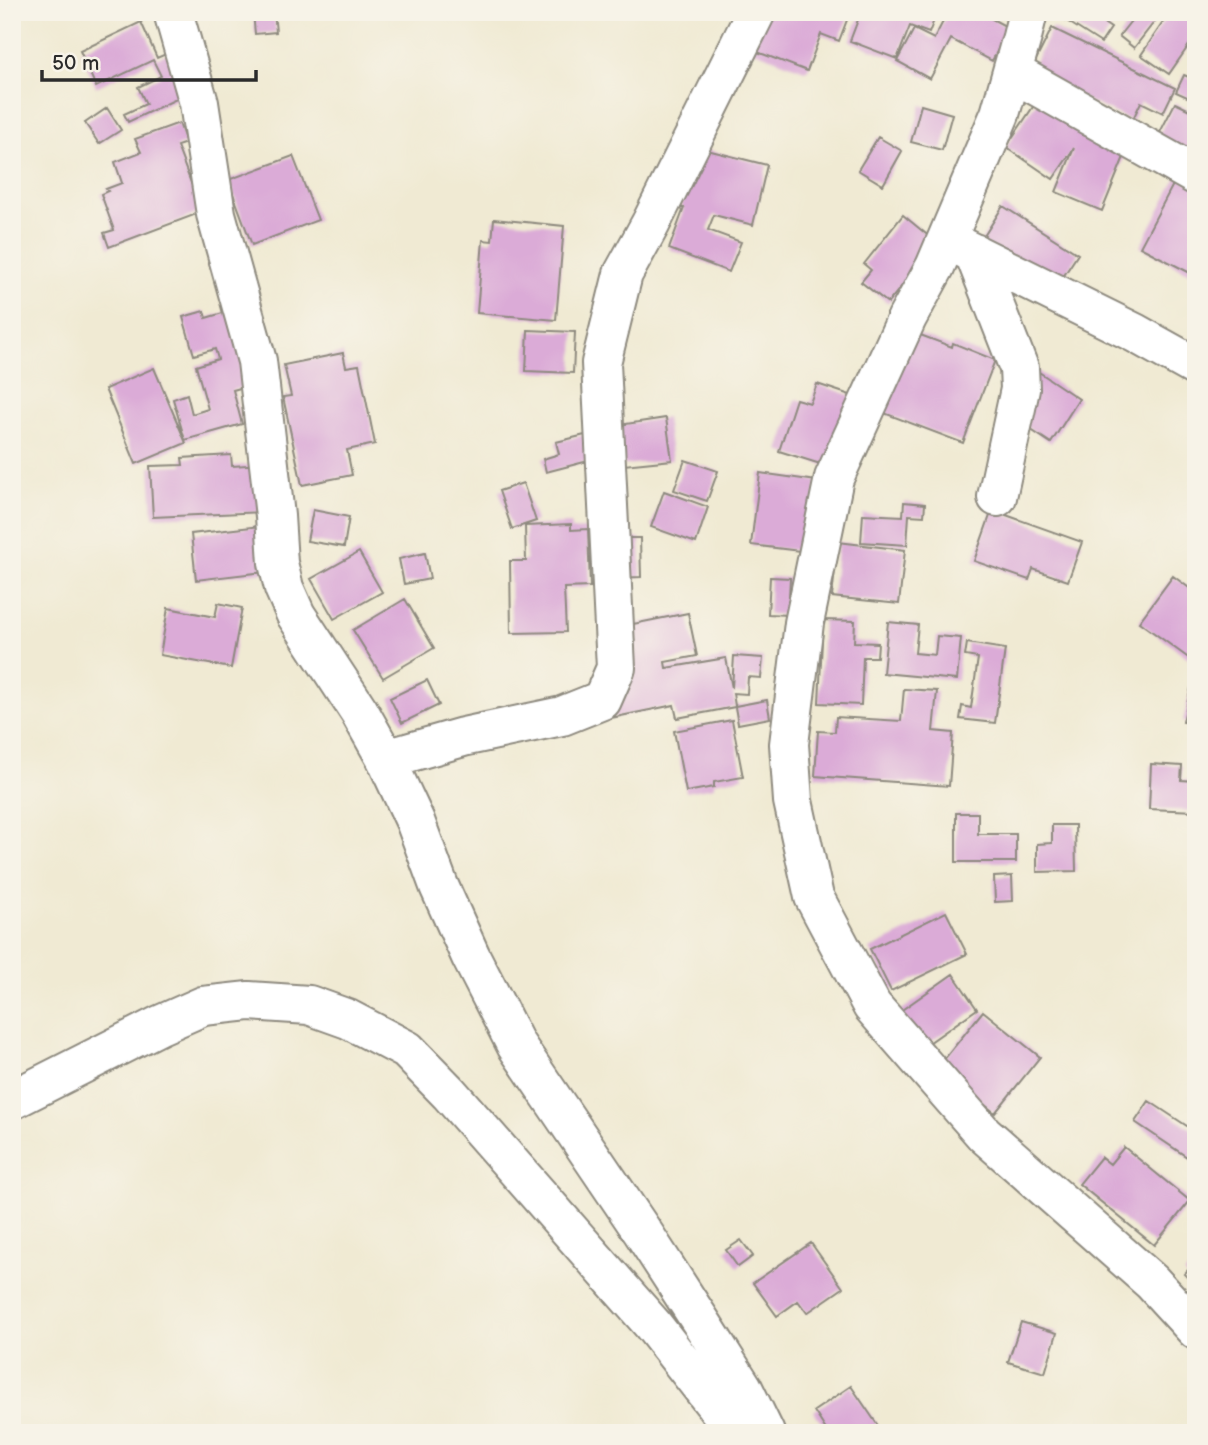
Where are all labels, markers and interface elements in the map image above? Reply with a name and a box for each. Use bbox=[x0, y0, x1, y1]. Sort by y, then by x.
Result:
scale bar bbox=[42, 38, 256, 82]
text: 50 m bbox=[52, 51, 99, 76]

